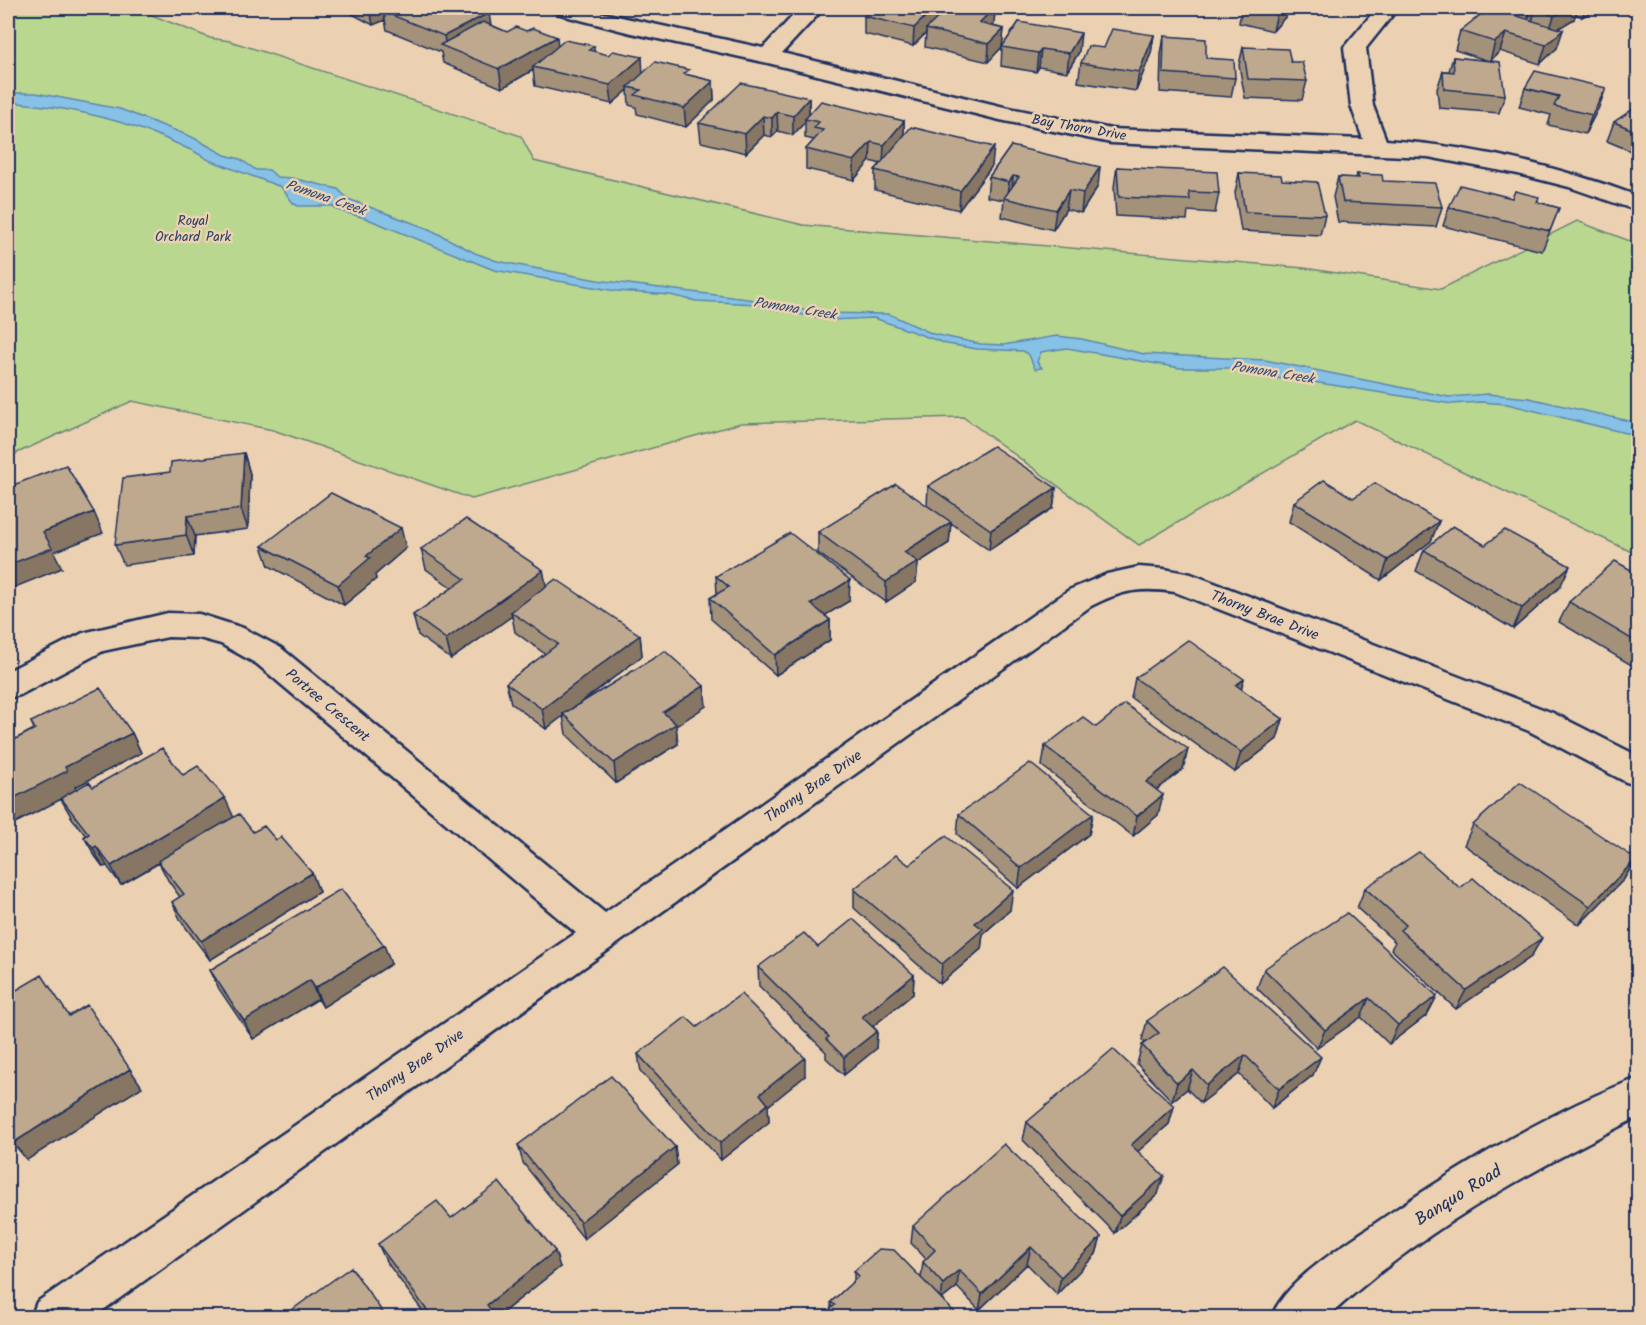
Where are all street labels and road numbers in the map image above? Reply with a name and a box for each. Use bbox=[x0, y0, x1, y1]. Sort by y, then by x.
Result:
street label: Bay Thorn Drive bbox=[1030, 109, 1129, 147]
street label: Thorny Brae Drive bbox=[1207, 584, 1323, 648]
street label: Portree Crescent bbox=[280, 663, 375, 749]
street label: Thorny Brae Drive bbox=[760, 744, 868, 829]
street label: Thorny Brae Drive bbox=[362, 1023, 470, 1108]
street label: Banquo Road bbox=[1409, 1157, 1509, 1235]

